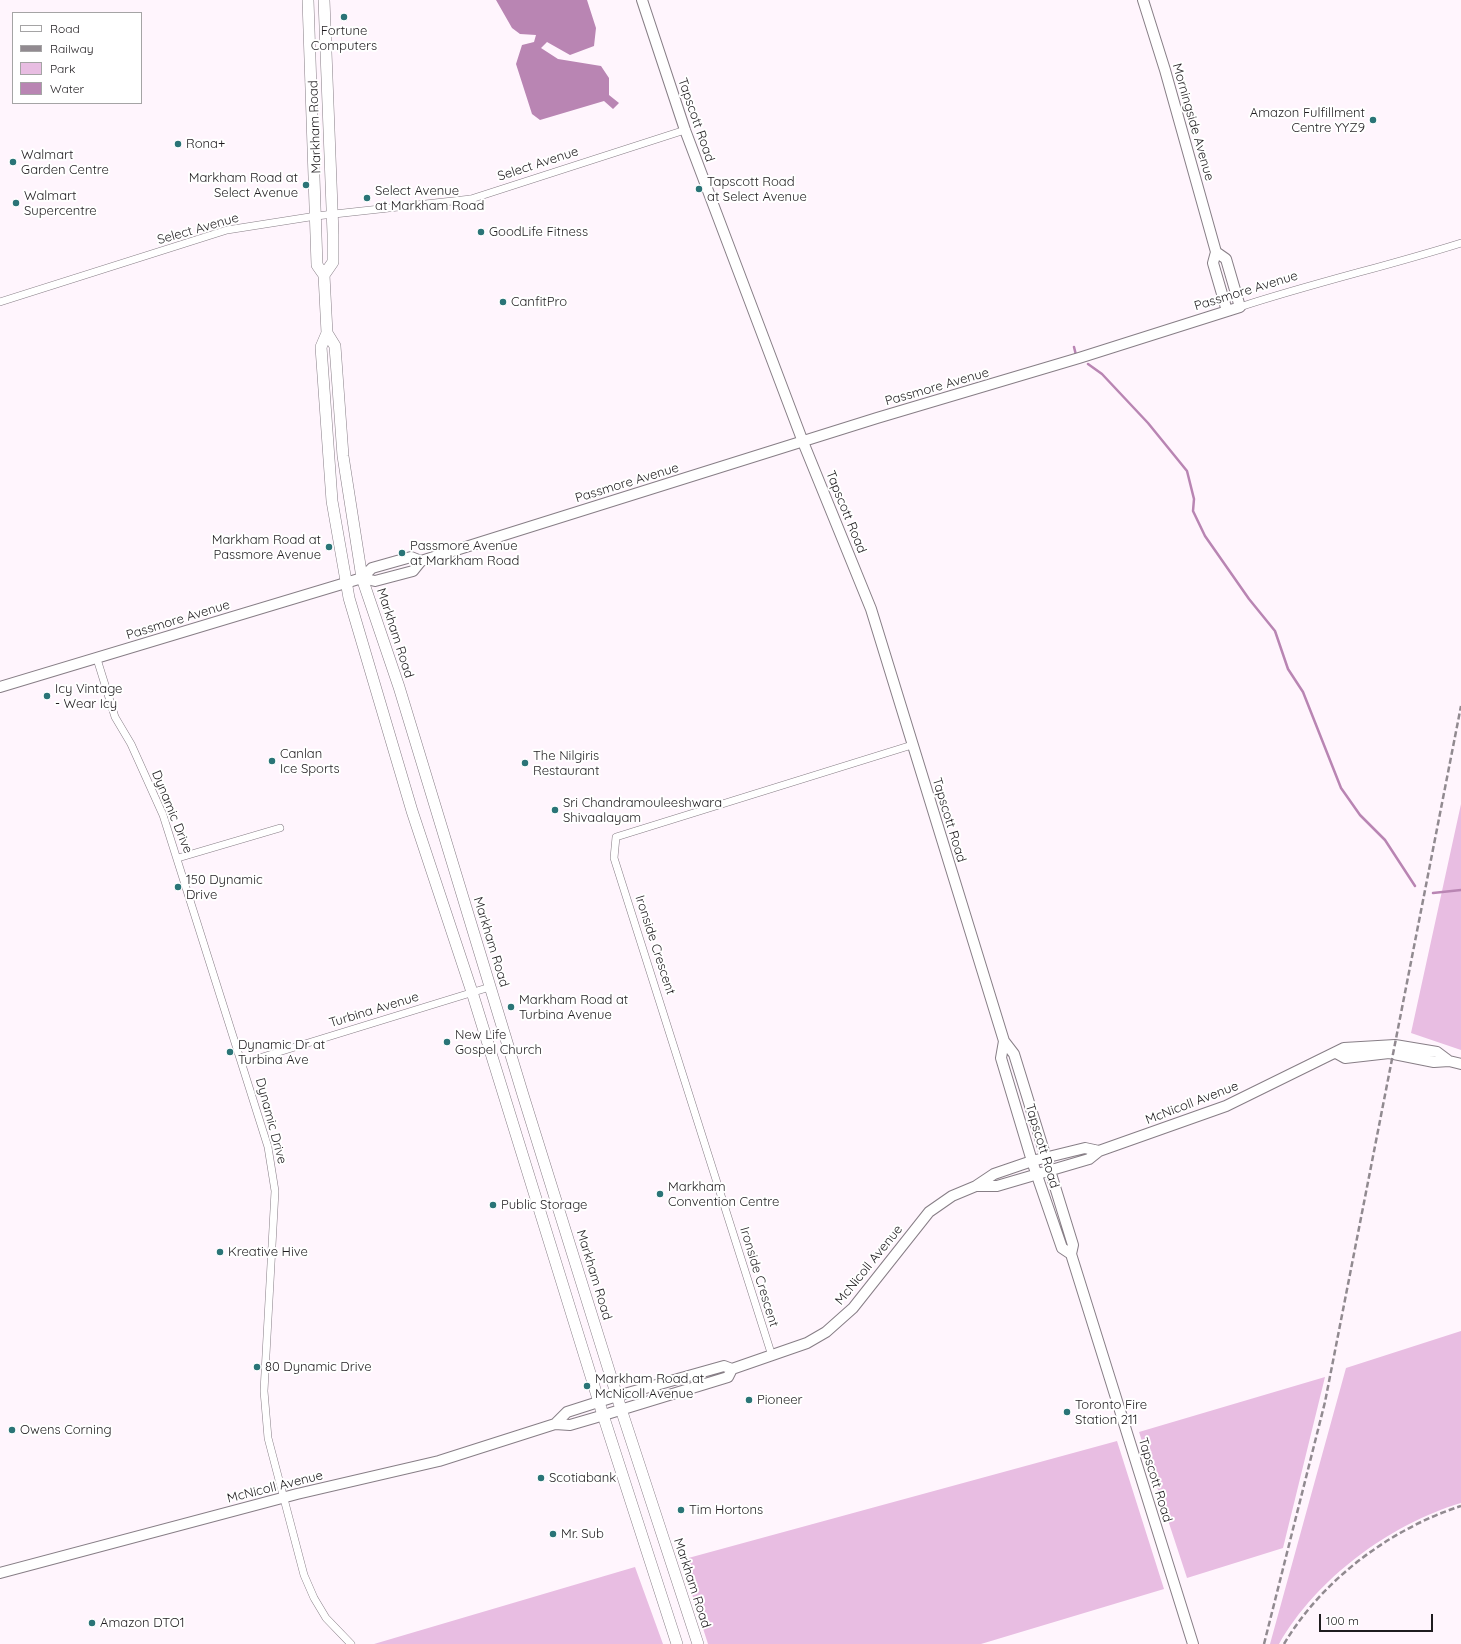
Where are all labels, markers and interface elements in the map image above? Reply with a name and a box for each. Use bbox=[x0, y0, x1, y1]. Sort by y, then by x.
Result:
legend bbox=[12, 12, 142, 104]
marker: Fortune Computers bbox=[339, 12, 349, 22]
text: Road bbox=[50, 21, 80, 36]
place label: Fortune Computers bbox=[311, 23, 377, 54]
text: Railway bbox=[50, 41, 94, 56]
text: Park bbox=[50, 61, 75, 76]
street label: Morningside Avenue bbox=[1169, 61, 1217, 183]
street label: Tapscott Road bbox=[674, 76, 718, 164]
street label: Markham Road bbox=[306, 80, 324, 174]
text: Water bbox=[50, 81, 84, 96]
place label: Amazon Fulfillment Centre YYZ9 bbox=[1250, 105, 1365, 136]
marker: Amazon Fulfillment Centre YYZ9 bbox=[1368, 115, 1378, 125]
place label: Rona+ bbox=[186, 136, 225, 152]
marker: Rona+ bbox=[173, 139, 183, 149]
street label: Select Avenue bbox=[496, 144, 580, 184]
place label: Walmart Garden Centre bbox=[21, 147, 109, 178]
marker: Walmart Garden Centre bbox=[8, 157, 18, 167]
place label: Markham Road at Select Avenue bbox=[189, 170, 298, 201]
place label: Tapscott Road at Select Avenue bbox=[707, 174, 807, 205]
marker: Markham Road at Select Avenue bbox=[301, 180, 311, 190]
place label: Select Avenue at Markham Road bbox=[375, 183, 484, 214]
marker: Tapscott Road at Select Avenue bbox=[694, 184, 704, 194]
place label: Walmart Supercentre bbox=[24, 188, 97, 219]
marker: Select Avenue at Markham Road bbox=[362, 193, 372, 203]
marker: Walmart Supercentre bbox=[11, 198, 21, 208]
street label: Select Avenue bbox=[155, 210, 241, 248]
place label: GoodLife Fitness bbox=[489, 224, 588, 240]
marker: GoodLife Fitness bbox=[476, 227, 486, 237]
street label: Passmore Avenue bbox=[1192, 268, 1300, 314]
place label: CanfitPro bbox=[511, 294, 567, 310]
marker: CanfitPro bbox=[498, 297, 508, 307]
street label: Passmore Avenue bbox=[883, 365, 991, 409]
street label: Passmore Avenue bbox=[573, 460, 681, 506]
street label: Tapscott Road bbox=[822, 468, 870, 556]
place label: Markham Road at Passmore Avenue bbox=[212, 532, 321, 563]
place label: Passmore Avenue at Markham Road bbox=[410, 538, 519, 569]
marker: Markham Road at Passmore Avenue bbox=[324, 542, 334, 552]
marker: Passmore Avenue at Markham Road bbox=[397, 548, 407, 558]
street label: Markham Road bbox=[373, 586, 417, 680]
street label: Passmore Avenue bbox=[124, 597, 232, 643]
place label: Icy Vintage - Wear Icy bbox=[55, 681, 122, 712]
marker: Icy Vintage - Wear Icy bbox=[42, 691, 52, 701]
place label: Canlan Ice Sports bbox=[280, 746, 340, 777]
place label: The Nilgiris Restaurant bbox=[533, 748, 599, 779]
marker: Canlan Ice Sports bbox=[267, 756, 277, 766]
marker: The Nilgiris Restaurant bbox=[520, 758, 530, 768]
street label: Dynamic Drive bbox=[148, 768, 196, 856]
street label: Tapscott Road bbox=[929, 776, 969, 864]
place label: Sri Chandramouleeshwara Shivaalayam bbox=[563, 795, 722, 826]
marker: Sri Chandramouleeshwara Shivaalayam bbox=[550, 805, 560, 815]
place label: 150 Dynamic Drive bbox=[186, 872, 263, 903]
marker: 150 Dynamic Drive bbox=[173, 882, 183, 892]
street label: Ironside Crescent bbox=[632, 893, 678, 997]
street label: Markham Road bbox=[470, 895, 512, 989]
street label: Turbina Avenue bbox=[327, 989, 421, 1031]
place label: Markham Road at Turbina Avenue bbox=[519, 992, 628, 1023]
marker: Markham Road at Turbina Avenue bbox=[506, 1002, 516, 1012]
place label: New Life Gospel Church bbox=[455, 1027, 542, 1058]
place label: Dynamic Dr at Turbina Ave bbox=[238, 1037, 325, 1068]
marker: New Life Gospel Church bbox=[442, 1037, 452, 1047]
marker: Dynamic Dr at Turbina Ave bbox=[225, 1047, 235, 1057]
street label: Dynamic Drive bbox=[252, 1076, 290, 1166]
street label: McNicoll Avenue bbox=[1143, 1078, 1241, 1128]
street label: Tapscott Road bbox=[1022, 1102, 1062, 1190]
place label: Markham Convention Centre bbox=[668, 1179, 779, 1210]
marker: Markham Convention Centre bbox=[655, 1189, 665, 1199]
place label: Public Storage bbox=[501, 1197, 587, 1213]
marker: Public Storage bbox=[488, 1200, 498, 1210]
street label: McNicoll Avenue bbox=[832, 1222, 906, 1308]
street label: Ironside Crescent bbox=[736, 1225, 782, 1329]
street label: Markham Road bbox=[573, 1228, 615, 1322]
place label: Kreative Hive bbox=[228, 1244, 308, 1260]
marker: Kreative Hive bbox=[215, 1247, 225, 1257]
place label: 80 Dynamic Drive bbox=[265, 1359, 372, 1375]
marker: 80 Dynamic Drive bbox=[252, 1362, 262, 1372]
place label: Markham Road at McNicoll Avenue bbox=[595, 1371, 704, 1402]
marker: Markham Road at McNicoll Avenue bbox=[582, 1381, 592, 1391]
place label: Pioneer bbox=[757, 1392, 803, 1408]
marker: Pioneer bbox=[744, 1395, 754, 1405]
place label: Toronto Fire Station 211 bbox=[1075, 1397, 1147, 1428]
marker: Toronto Fire Station 211 bbox=[1062, 1407, 1072, 1417]
place label: Owens Corning bbox=[20, 1422, 112, 1438]
marker: Owens Corning bbox=[7, 1425, 17, 1435]
street label: Tapscott Road bbox=[1135, 1436, 1175, 1524]
street label: McNicoll Avenue bbox=[225, 1468, 325, 1506]
place label: Scotiabank bbox=[549, 1470, 616, 1486]
marker: Scotiabank bbox=[536, 1473, 546, 1483]
place label: Tim Hortons bbox=[689, 1502, 763, 1518]
marker: Tim Hortons bbox=[676, 1505, 686, 1515]
place label: Mr. Sub bbox=[561, 1526, 604, 1542]
marker: Mr. Sub bbox=[548, 1529, 558, 1539]
street label: Markham Road bbox=[670, 1536, 714, 1630]
scale bar bbox=[1321, 1606, 1435, 1632]
text: 100 m bbox=[1326, 1613, 1359, 1628]
place label: Amazon DTO1 bbox=[100, 1615, 185, 1631]
marker: Amazon DTO1 bbox=[87, 1618, 97, 1628]

